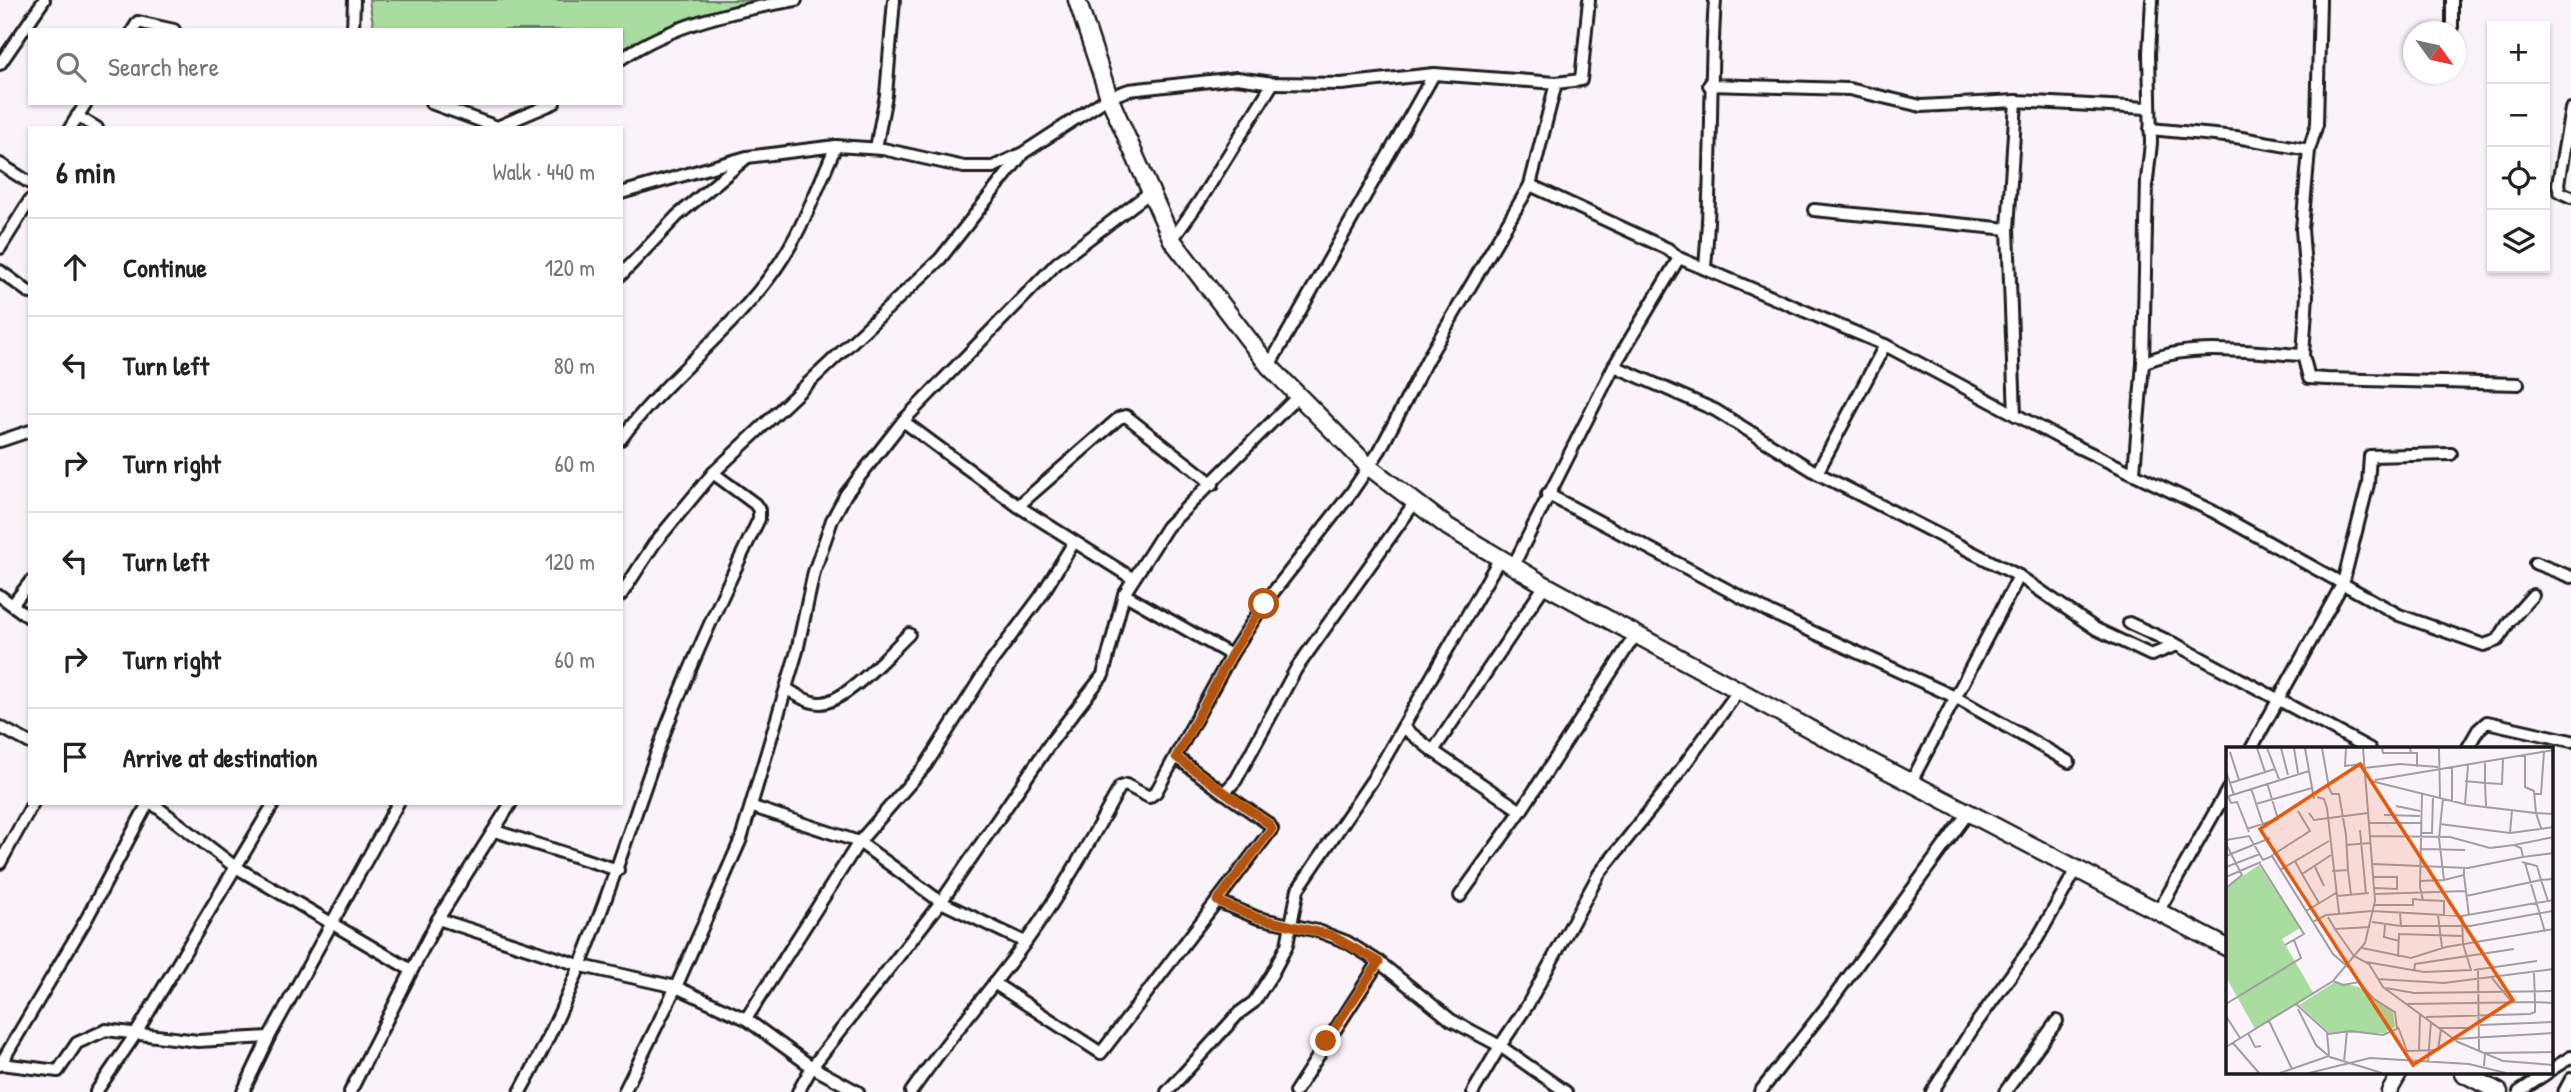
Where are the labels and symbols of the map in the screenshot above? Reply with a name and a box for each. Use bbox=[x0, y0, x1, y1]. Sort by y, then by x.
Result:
north arrow bbox=[2403, 21, 2466, 84]
route start bbox=[1248, 588, 1279, 619]
inset map bbox=[2226, 747, 2554, 1074]
route end bbox=[1310, 1025, 1341, 1056]

